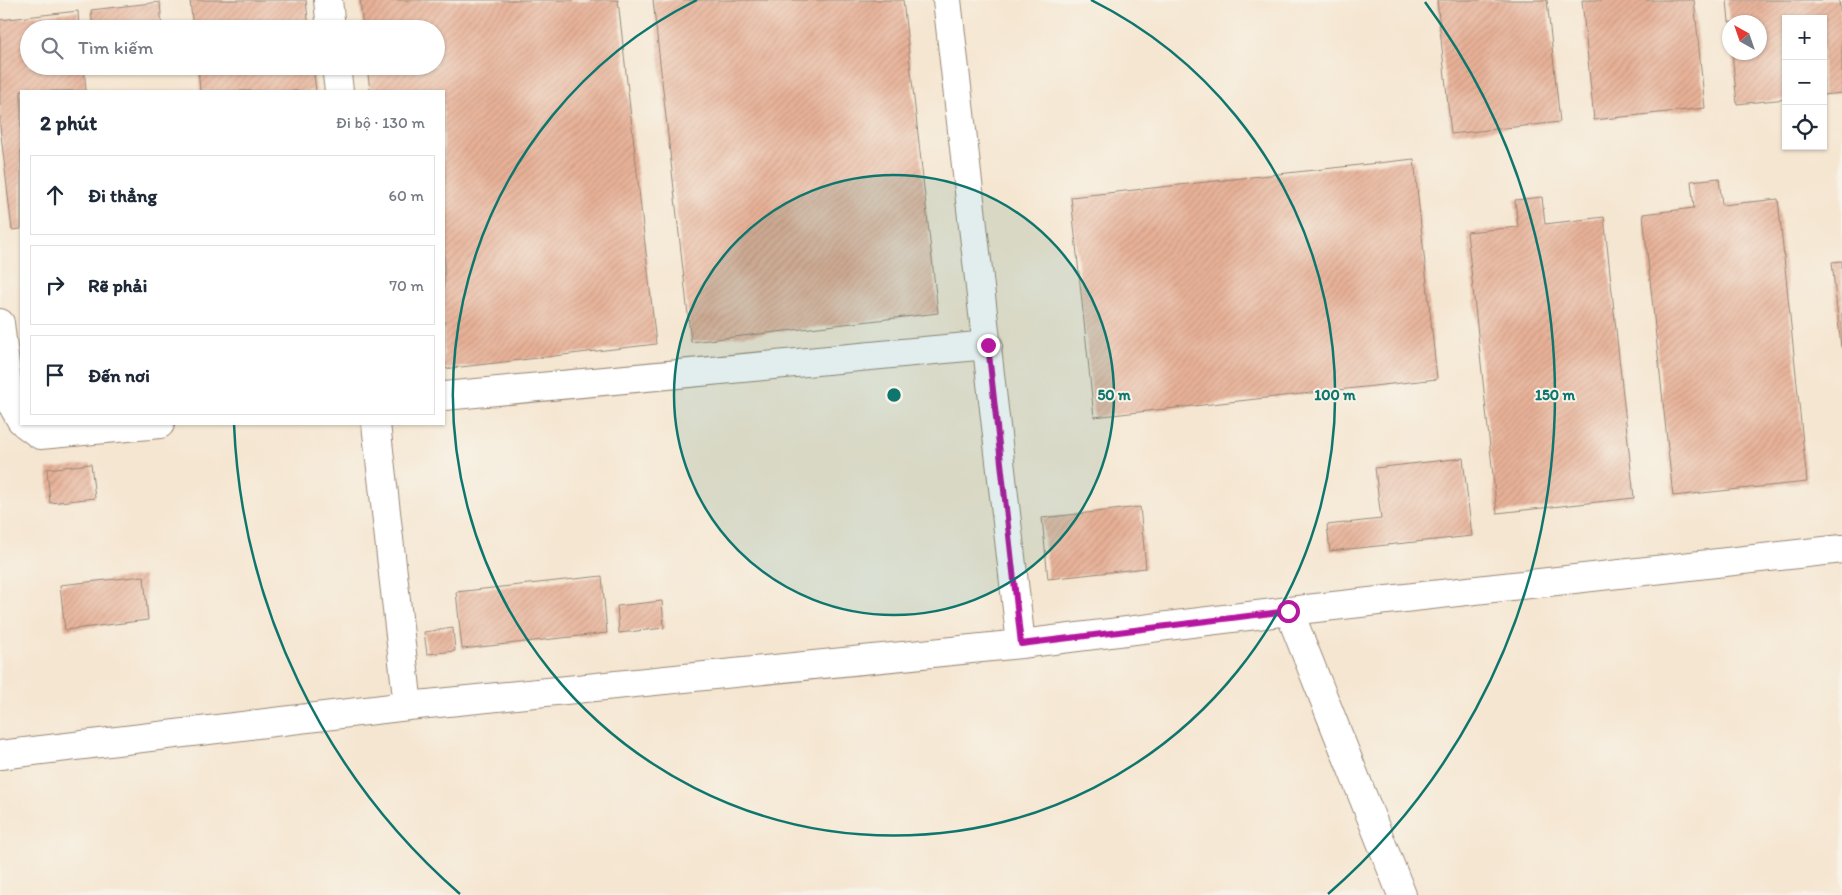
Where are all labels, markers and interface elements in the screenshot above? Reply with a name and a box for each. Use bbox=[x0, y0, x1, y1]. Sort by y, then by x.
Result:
north arrow bbox=[1722, 15, 1767, 60]
map controls bbox=[1782, 15, 1827, 150]
button: + bbox=[1782, 15, 1827, 60]
search box bbox=[20, 20, 445, 75]
icon: search bbox=[38, 34, 66, 62]
text: Tìm kiếm bbox=[78, 36, 153, 59]
button: − bbox=[1782, 60, 1827, 105]
button: locate bbox=[1782, 105, 1827, 150]
text: 2 phút bbox=[40, 110, 97, 135]
text: Đi bộ · 130 m bbox=[336, 113, 425, 132]
icon: ahead bbox=[41, 181, 69, 209]
text: Đi thẳng bbox=[88, 184, 157, 207]
text: 60 m bbox=[389, 186, 424, 205]
icon: right bbox=[41, 271, 69, 299]
text: Rẽ phải bbox=[88, 274, 147, 297]
text: 70 m bbox=[389, 276, 424, 295]
route end bbox=[977, 334, 1000, 357]
icon: arrive bbox=[41, 361, 69, 389]
text: Đến nơi bbox=[88, 364, 150, 387]
centre of rings bbox=[885, 386, 903, 404]
text: 50 m bbox=[1097, 386, 1131, 404]
text: 100 m bbox=[1314, 386, 1356, 404]
text: 150 m bbox=[1535, 386, 1575, 404]
route start bbox=[1277, 600, 1300, 623]

